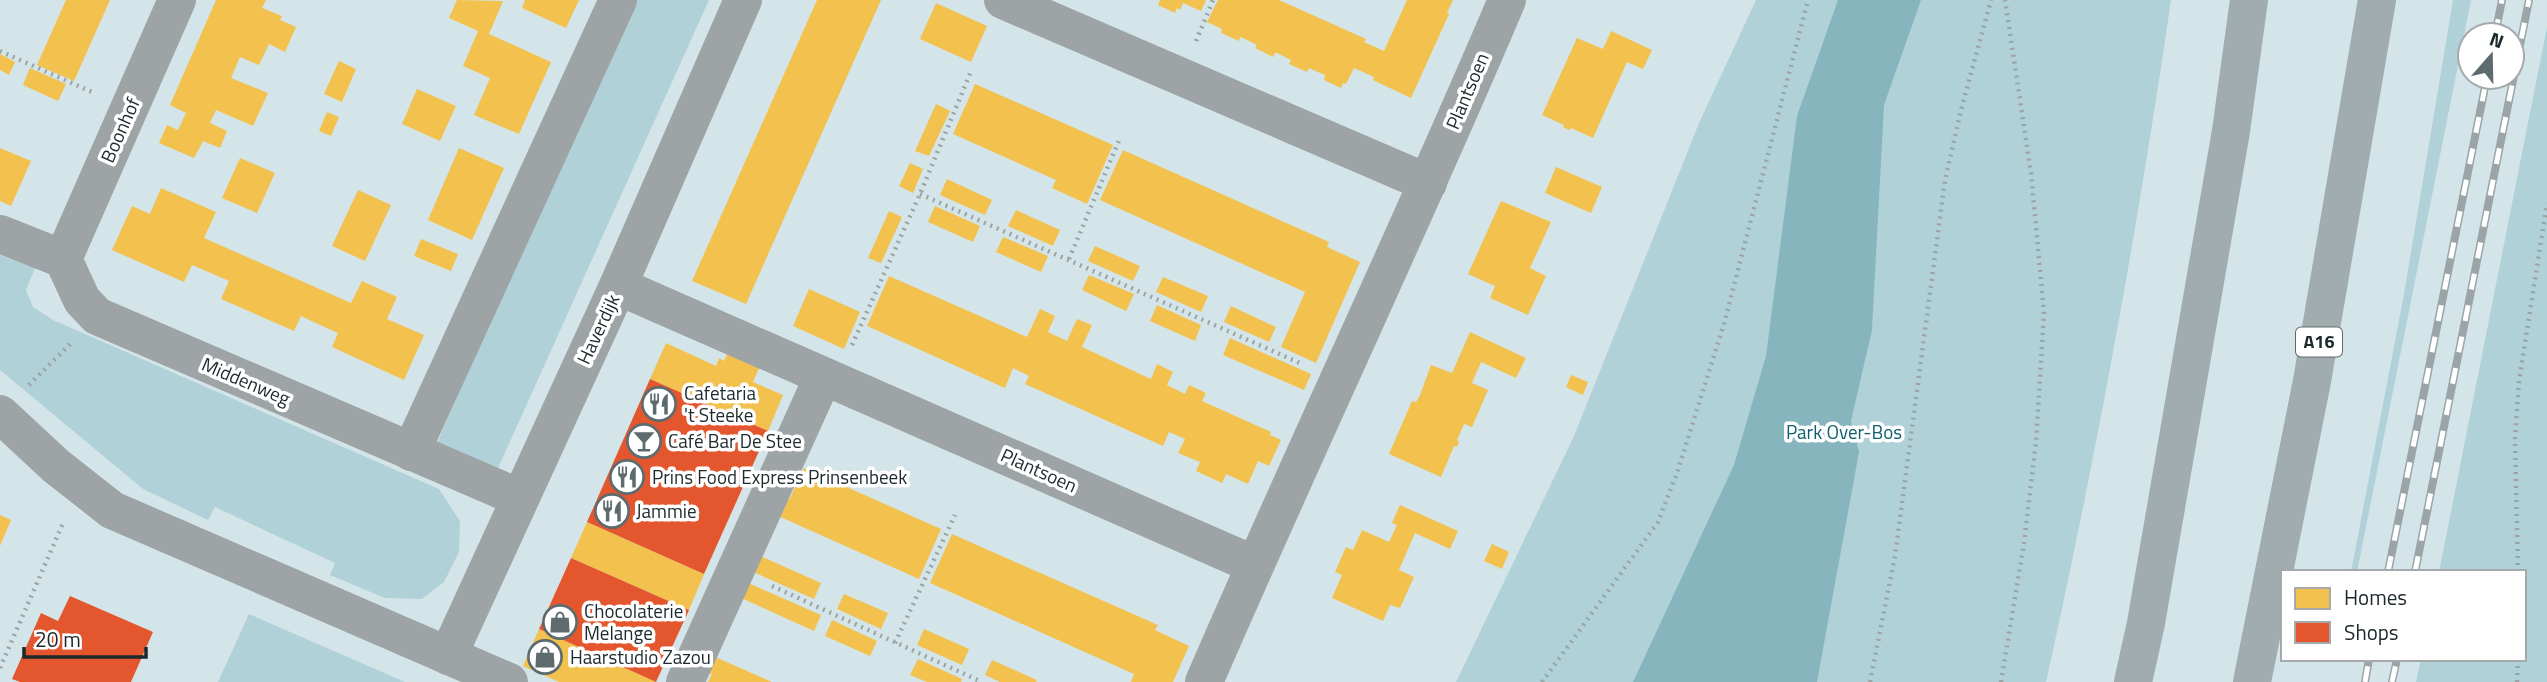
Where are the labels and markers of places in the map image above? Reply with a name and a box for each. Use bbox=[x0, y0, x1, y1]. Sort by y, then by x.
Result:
place label: Cafetaria 't Steeke bbox=[684, 378, 756, 429]
restaurant icon: Cafetaria 't Steeke bbox=[640, 385, 678, 423]
bar icon: Café Bar De Stee bbox=[625, 422, 663, 460]
place label: Café Bar De Stee bbox=[668, 426, 802, 455]
restaurant icon: Prins Food Express Prinsenbeek bbox=[608, 458, 646, 496]
place label: Prins Food Express Prinsenbeek bbox=[652, 462, 907, 491]
restaurant icon: Jammie bbox=[593, 492, 631, 530]
place label: Jammie bbox=[636, 496, 697, 525]
place label: Chocolaterie Melange bbox=[584, 596, 683, 647]
shop icon: Chocolaterie Melange bbox=[541, 603, 579, 641]
shop icon: Haarstudio Zazou bbox=[526, 638, 564, 676]
place label: Haarstudio Zazou bbox=[570, 642, 711, 671]

